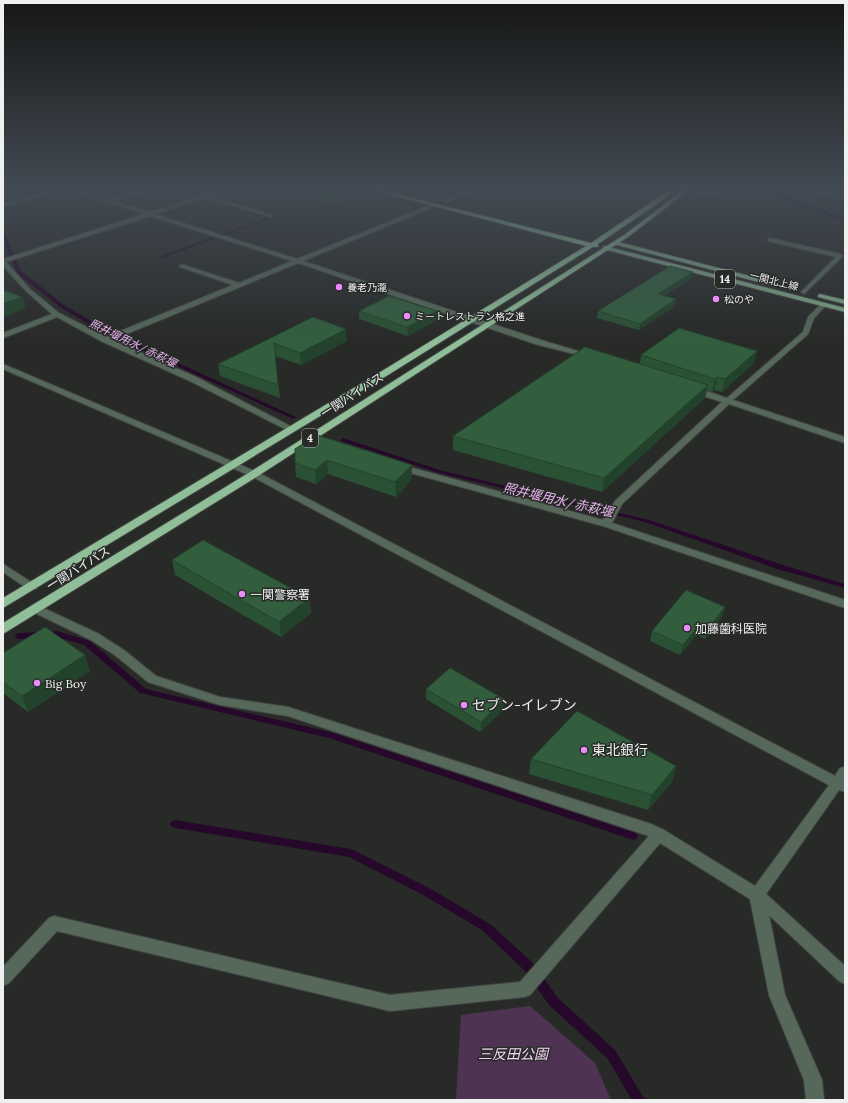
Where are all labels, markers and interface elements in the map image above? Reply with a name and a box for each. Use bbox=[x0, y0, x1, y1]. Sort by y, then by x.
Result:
street label: 一関北上線 bbox=[748, 269, 800, 293]
road number: 14 bbox=[715, 270, 735, 288]
place label: 養老乃瀧 bbox=[347, 281, 387, 294]
marker: 養老乃瀧 bbox=[334, 282, 344, 292]
place label: 松のや bbox=[724, 293, 754, 306]
marker: 松のや bbox=[711, 294, 721, 304]
place label: ミートレストラン格之進 bbox=[415, 310, 525, 323]
marker: ミートレストラン格之進 bbox=[402, 311, 412, 321]
water label: 照井堰用水/赤萩堰 bbox=[87, 316, 181, 372]
street label: 一関バイパス bbox=[318, 369, 386, 421]
road number: 4 bbox=[302, 429, 318, 447]
water label: 照井堰用水/赤萩堰 bbox=[501, 479, 617, 521]
street label: 一関バイパス bbox=[44, 543, 112, 593]
place label: 一関警察署 bbox=[250, 587, 310, 602]
marker: 一関警察署 bbox=[237, 589, 247, 599]
place label: 加藤歯科医院 bbox=[695, 621, 767, 636]
marker: 加藤歯科医院 bbox=[682, 623, 692, 633]
place label: Big Boy bbox=[45, 676, 87, 691]
marker: Big Boy bbox=[32, 678, 42, 688]
place label: セブン-イレブン bbox=[472, 696, 577, 714]
marker: セブン-イレブン bbox=[459, 700, 469, 710]
place label: 東北銀行 bbox=[592, 741, 648, 759]
marker: 東北銀行 bbox=[579, 745, 589, 755]
park label: 三反田公園 bbox=[478, 1045, 550, 1063]

